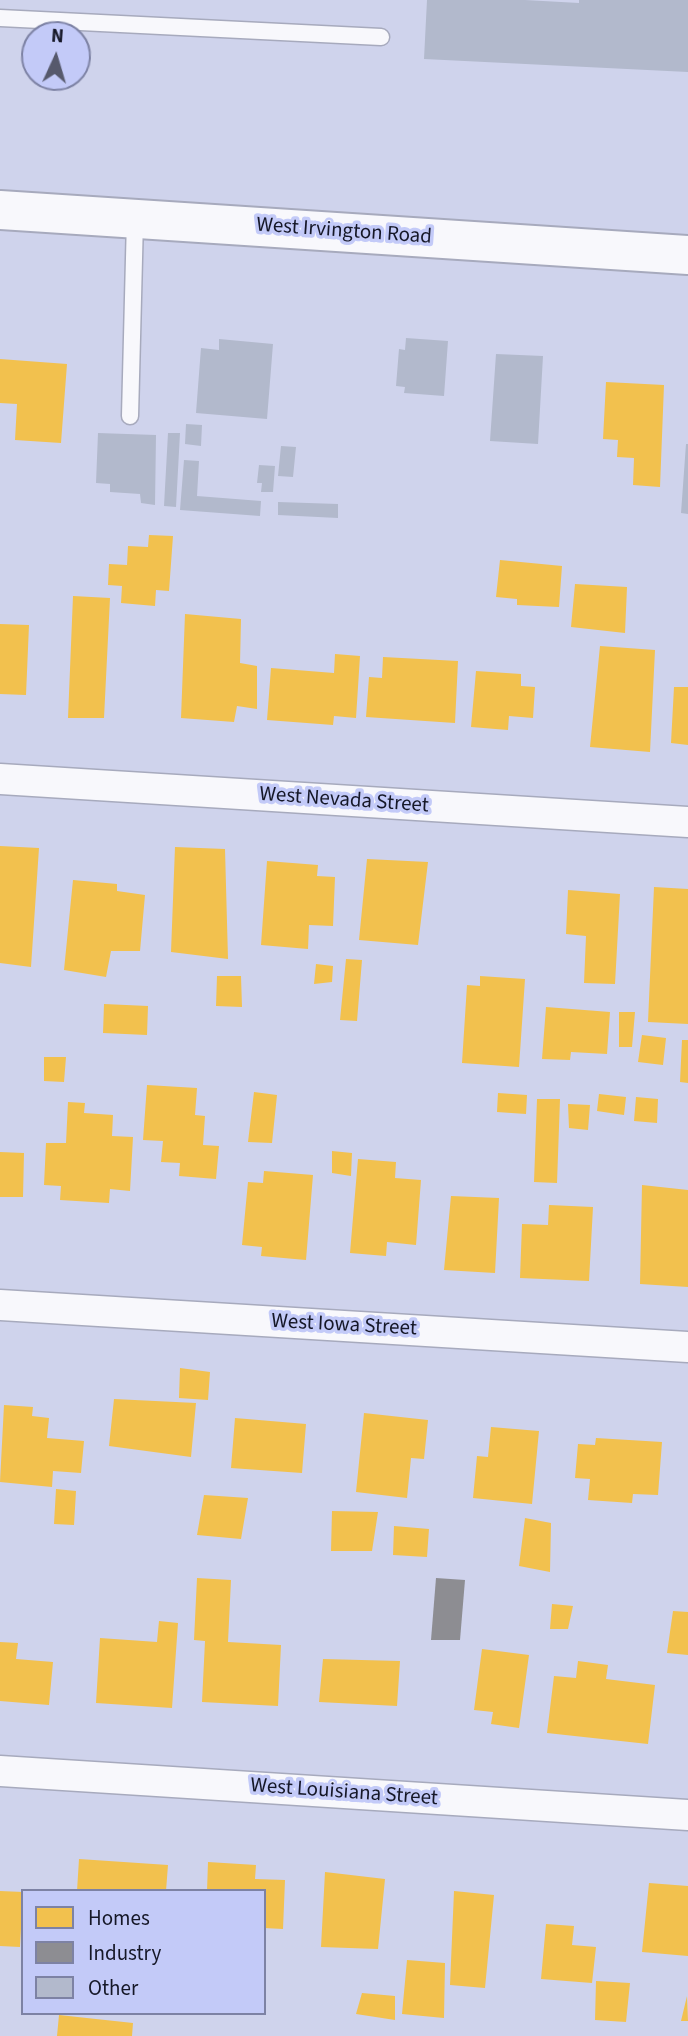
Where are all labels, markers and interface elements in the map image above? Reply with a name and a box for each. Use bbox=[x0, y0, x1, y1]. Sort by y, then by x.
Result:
north arrow bbox=[21, 21, 91, 91]
text: N bbox=[50, 23, 65, 50]
street label: West Irvington Road bbox=[255, 213, 433, 251]
street label: West Nevada Street bbox=[258, 783, 430, 819]
street label: West Iowa Street bbox=[271, 1310, 417, 1342]
street label: West Louisiana Street bbox=[249, 1774, 439, 1812]
legend bbox=[21, 1889, 266, 2015]
text: Homes bbox=[88, 1903, 150, 1933]
text: Industry bbox=[88, 1938, 161, 1968]
text: Other bbox=[88, 1973, 138, 2003]

